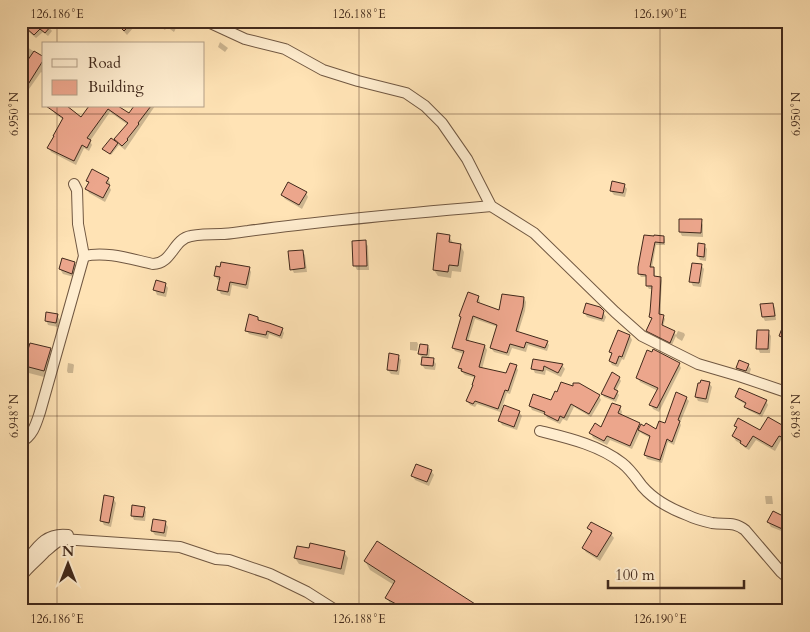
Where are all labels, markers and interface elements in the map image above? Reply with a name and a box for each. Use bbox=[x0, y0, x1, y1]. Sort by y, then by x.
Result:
text: 126.186°E bbox=[30, 6, 84, 22]
text: 126.188°E bbox=[332, 6, 386, 22]
text: 126.190°E bbox=[633, 6, 687, 22]
legend bbox=[42, 42, 205, 108]
text: Road bbox=[88, 53, 121, 73]
text: Building bbox=[88, 77, 144, 97]
text: 6.950°N bbox=[6, 91, 22, 136]
text: 6.950°N bbox=[788, 91, 804, 136]
text: 6.948°N bbox=[6, 393, 22, 438]
text: 6.948°N bbox=[788, 393, 804, 438]
north arrow bbox=[42, 540, 92, 590]
text: N bbox=[62, 542, 74, 561]
scale bar bbox=[608, 557, 744, 589]
text: 100 m bbox=[615, 565, 655, 585]
text: 126.186°E bbox=[30, 611, 84, 627]
text: 126.188°E bbox=[332, 611, 386, 627]
text: 126.190°E bbox=[633, 611, 687, 627]

